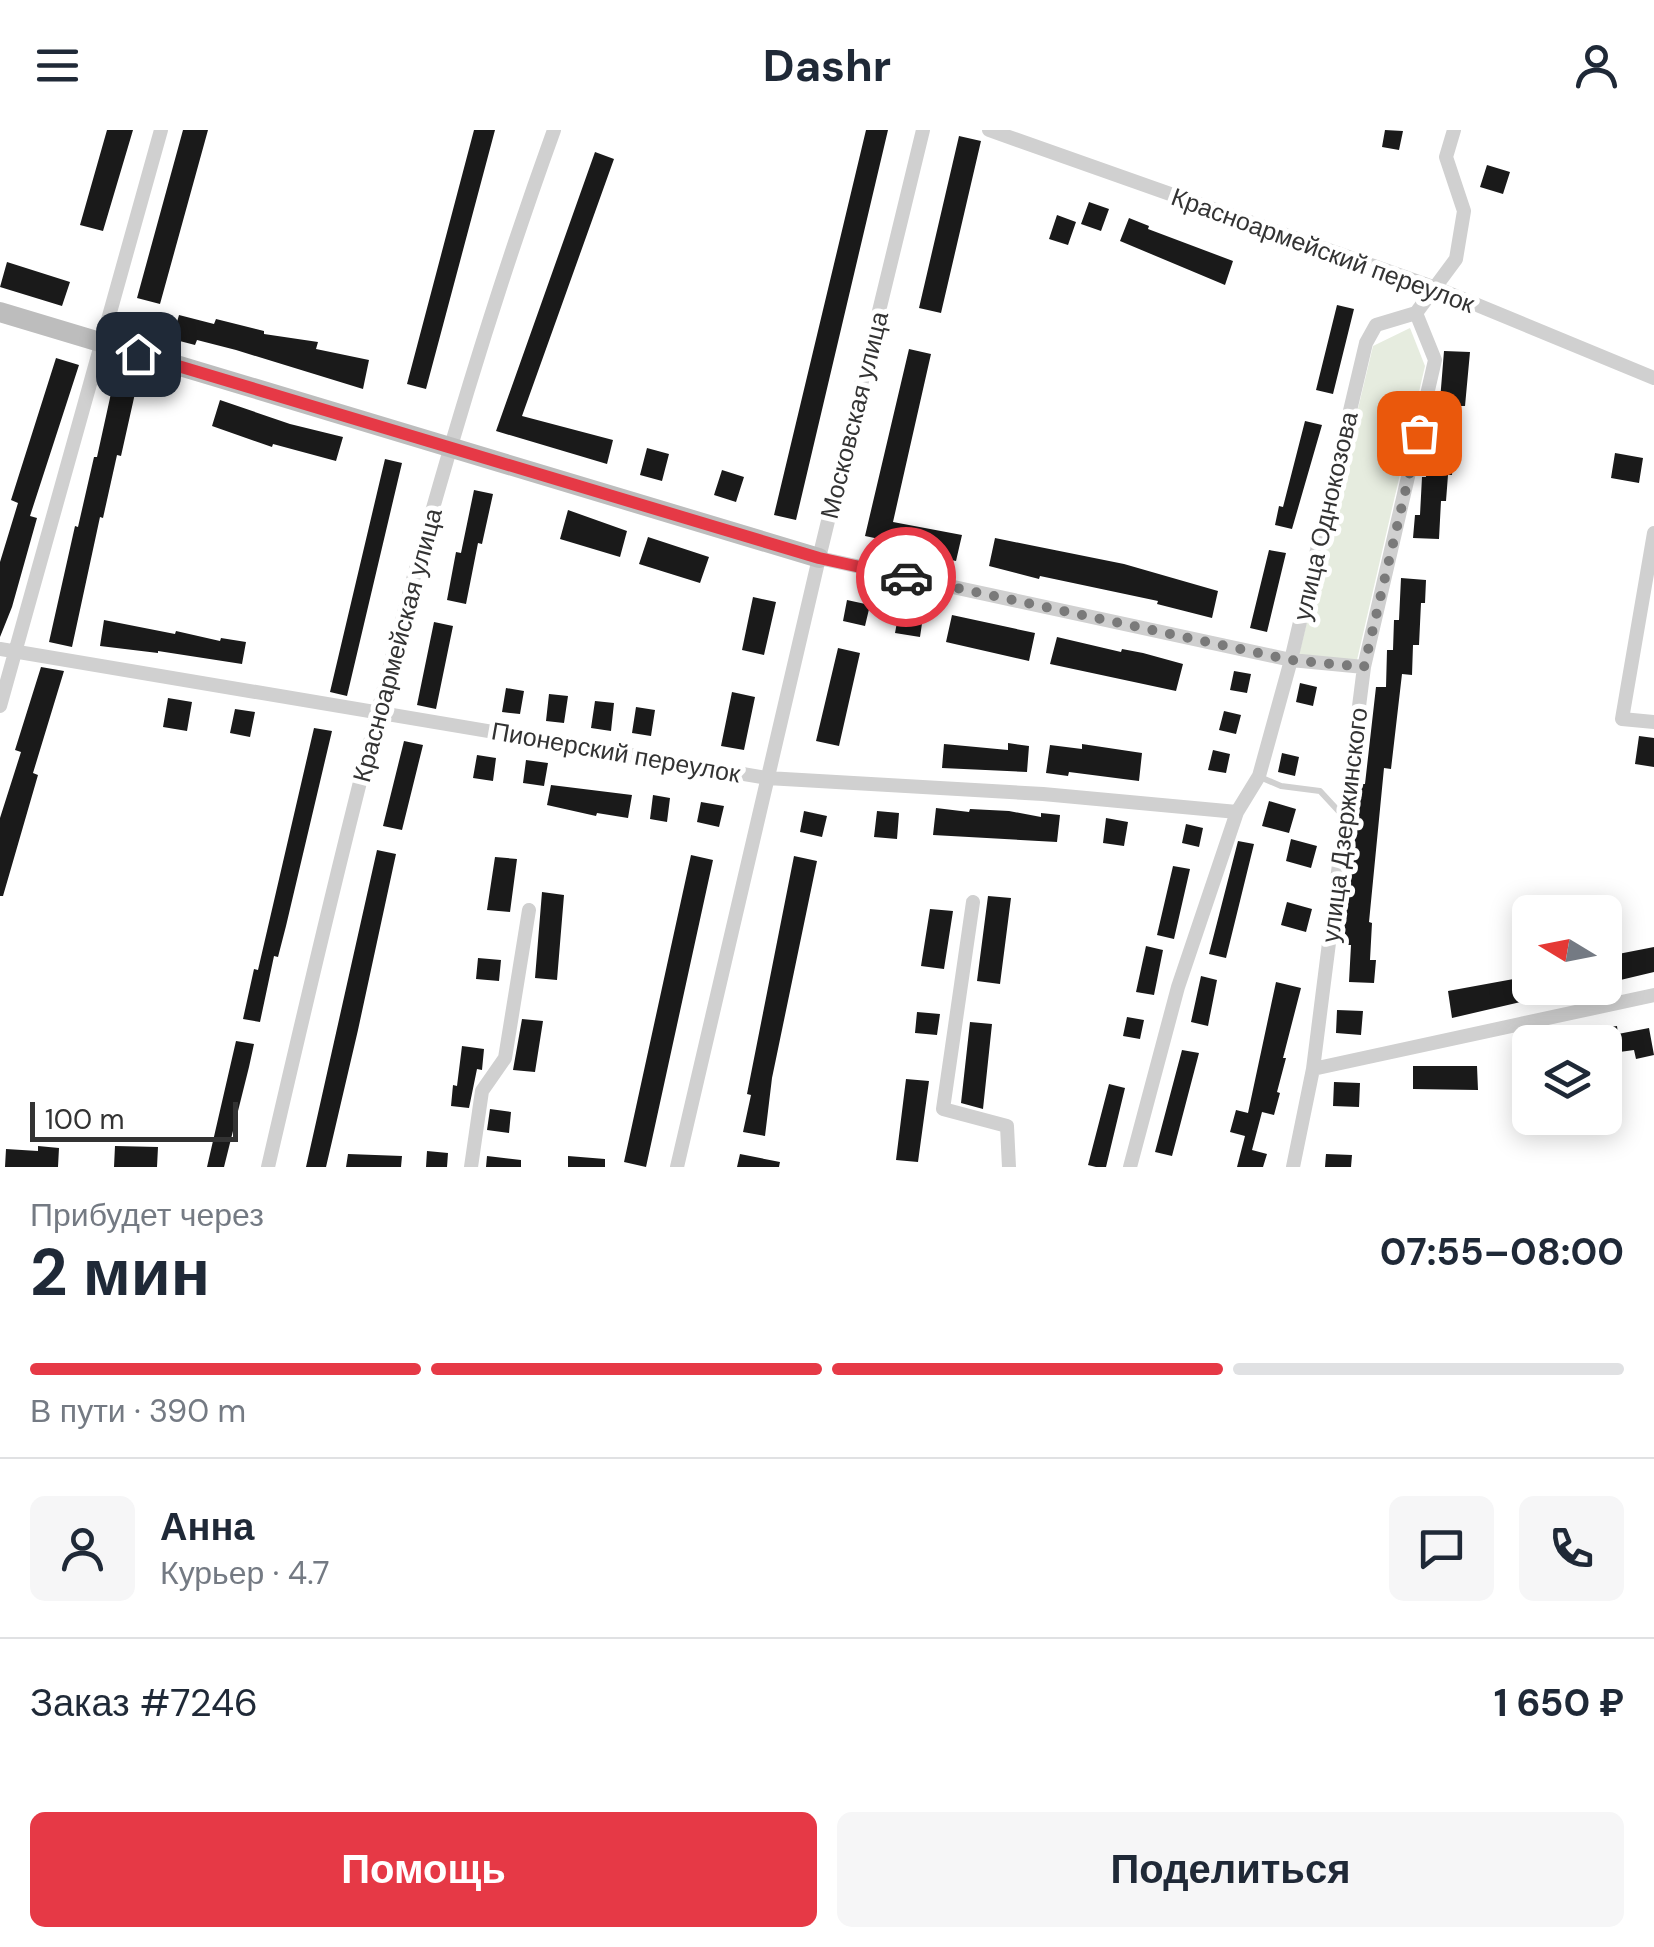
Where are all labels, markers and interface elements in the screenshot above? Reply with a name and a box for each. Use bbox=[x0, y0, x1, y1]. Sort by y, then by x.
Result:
text: Dashr bbox=[763, 36, 891, 95]
icon: menu bbox=[30, 38, 85, 93]
icon: person bbox=[1569, 38, 1624, 93]
street label: Красноармейский переулок bbox=[1167, 180, 1480, 321]
street label: Московская улица bbox=[813, 308, 896, 522]
pin bbox=[96, 312, 181, 397]
icon: home bbox=[111, 327, 166, 382]
pin bbox=[1377, 391, 1462, 476]
icon: bag bbox=[1392, 406, 1447, 461]
street label: улица Однокозова bbox=[1285, 408, 1366, 624]
street label: Красноармейская улица bbox=[345, 504, 450, 786]
courier bbox=[856, 527, 956, 627]
icon: car bbox=[879, 550, 934, 605]
street label: улица Дзержинского bbox=[1314, 706, 1375, 945]
street label: Пионерский переулок bbox=[489, 714, 744, 791]
north arrow bbox=[1512, 895, 1622, 1005]
map controls bbox=[1512, 895, 1622, 1135]
button: layers bbox=[1512, 1025, 1622, 1135]
scale bar bbox=[30, 1097, 238, 1141]
text: 100 m bbox=[45, 1101, 124, 1138]
text: Прибудет через bbox=[30, 1194, 264, 1236]
text: 07:55–08:00 bbox=[1380, 1227, 1624, 1277]
text: 2 мин bbox=[30, 1231, 210, 1315]
text: В пути · 390 m bbox=[30, 1390, 246, 1432]
button: person bbox=[30, 1496, 135, 1601]
button: chat bbox=[1389, 1496, 1494, 1601]
button: phone bbox=[1519, 1496, 1624, 1601]
text: Анна bbox=[160, 1502, 254, 1552]
text: Курьер · 4.7 bbox=[160, 1552, 330, 1594]
text: Заказ #7246 bbox=[30, 1678, 258, 1728]
text: 1 650 ₽ bbox=[1494, 1678, 1624, 1728]
button: Помощь bbox=[30, 1812, 817, 1927]
button: Поделиться bbox=[837, 1812, 1624, 1927]

